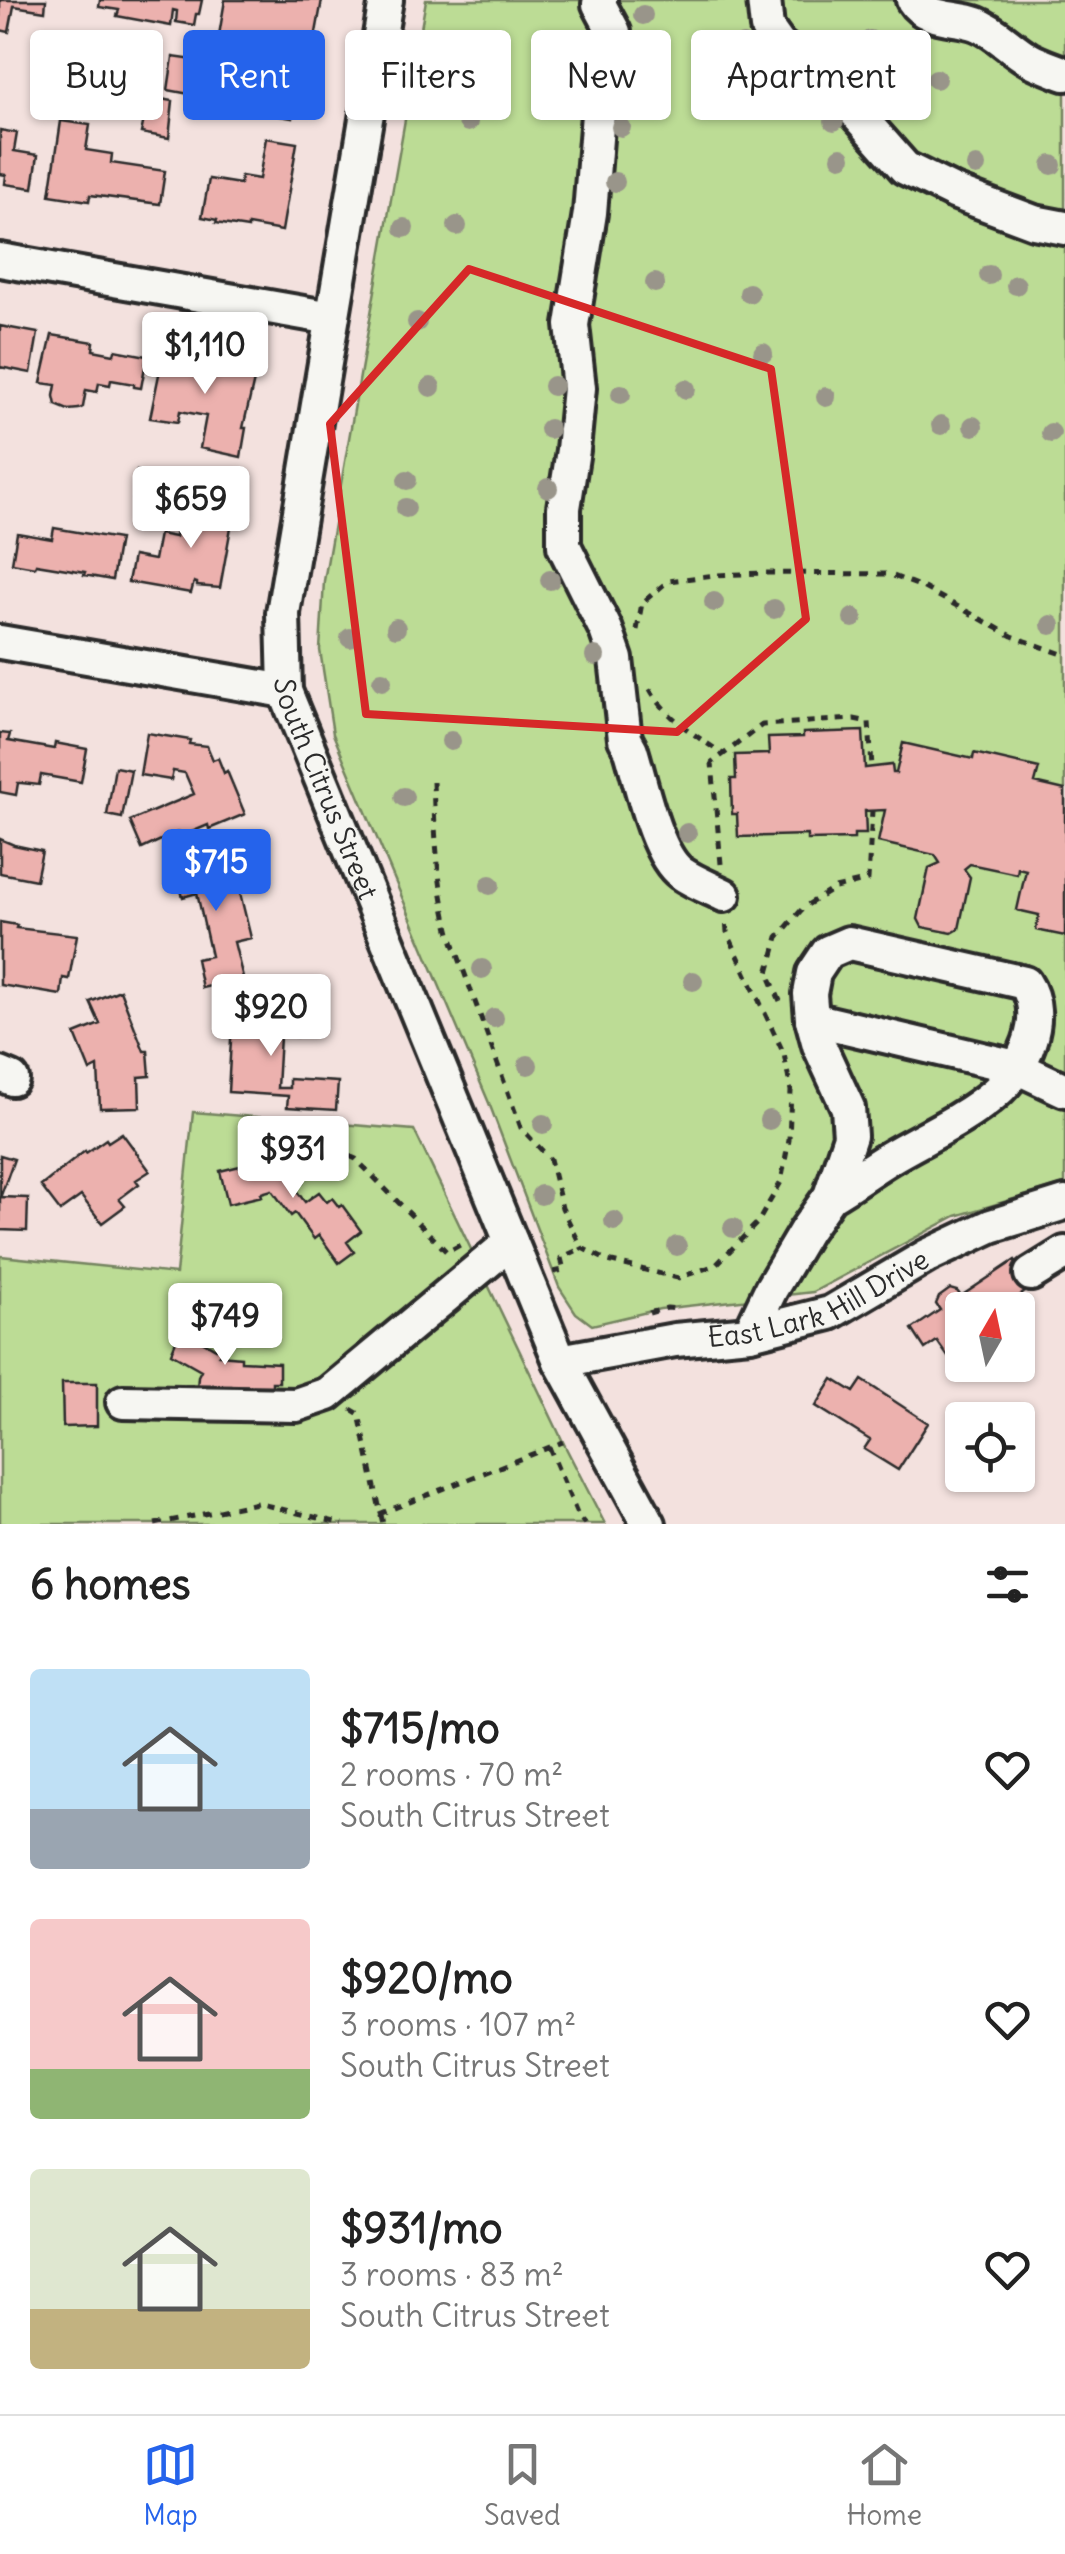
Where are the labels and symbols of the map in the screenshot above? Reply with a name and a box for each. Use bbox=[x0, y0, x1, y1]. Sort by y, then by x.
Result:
pin: $1,110 bbox=[124, 312, 286, 397]
pin: $659 bbox=[132, 466, 250, 551]
street label: South Citrus Street bbox=[267, 678, 386, 905]
pin: $715 bbox=[157, 829, 275, 914]
pin: $920 bbox=[212, 974, 330, 1059]
pin: $931 bbox=[234, 1116, 352, 1201]
street label: East Lark Hill Drive bbox=[706, 1241, 935, 1355]
pin: $749 bbox=[166, 1283, 284, 1368]
north arrow bbox=[945, 1292, 1035, 1382]

